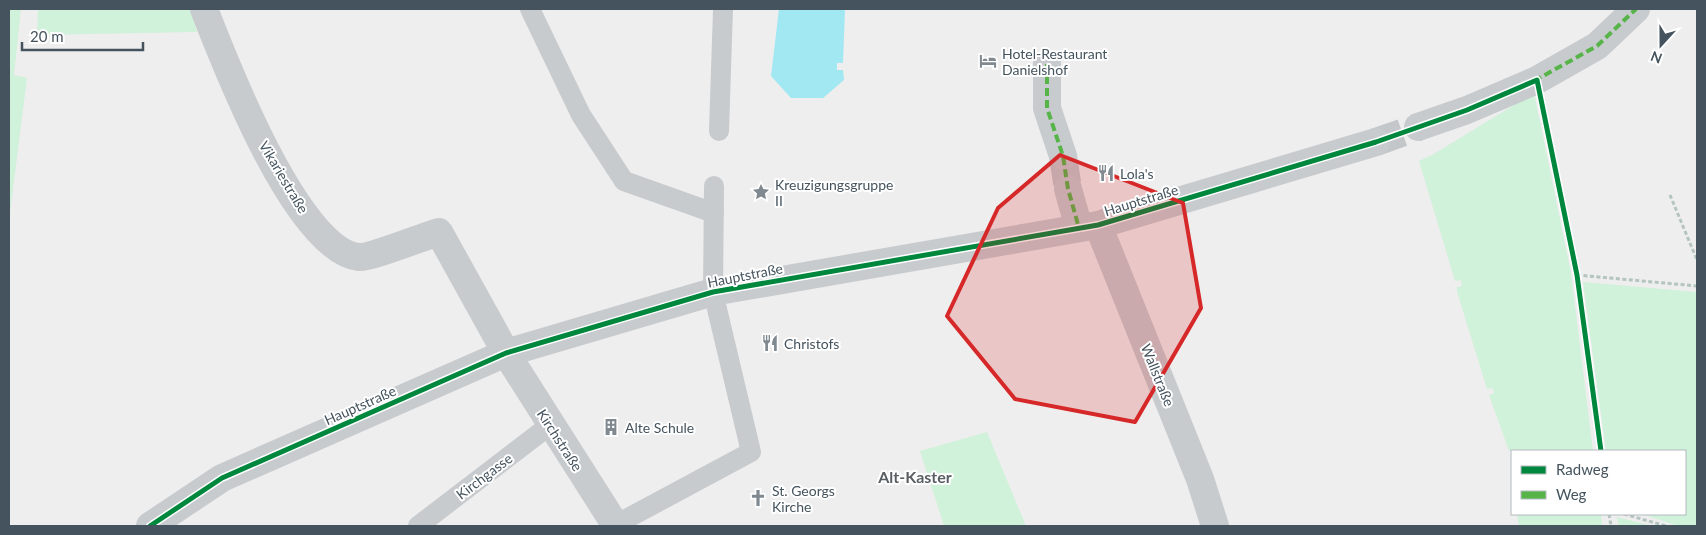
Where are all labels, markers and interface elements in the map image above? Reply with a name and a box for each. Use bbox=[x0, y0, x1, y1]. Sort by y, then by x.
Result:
scale bar bbox=[22, 20, 144, 52]
north arrow bbox=[1636, 20, 1686, 70]
text: 20 m bbox=[30, 27, 64, 45]
place label: Hotel-Restaurant Danielshof bbox=[1002, 45, 1107, 78]
text: N bbox=[1648, 48, 1664, 67]
hotel icon: Hotel-Restaurant Danielshof bbox=[978, 51, 998, 71]
street label: Vikariestraße bbox=[256, 138, 312, 216]
restaurant icon: Lola's bbox=[1096, 163, 1116, 183]
place label: Lola's bbox=[1120, 165, 1154, 182]
place label: Kreuzigungsgruppe II bbox=[775, 176, 893, 209]
street label: Hauptstraße bbox=[1102, 181, 1180, 219]
place icon: Kreuzigungsgruppe II bbox=[751, 182, 771, 202]
street label: Hauptstraße bbox=[706, 259, 784, 291]
restaurant icon: Christofs bbox=[760, 333, 780, 353]
place label: Christofs bbox=[784, 335, 839, 352]
street label: Wallstraße bbox=[1138, 341, 1178, 409]
street label: Hauptstraße bbox=[322, 382, 398, 428]
street label: Kirchstraße bbox=[534, 406, 586, 474]
building icon: Alte Schule bbox=[601, 417, 621, 437]
place label: Alte Schule bbox=[625, 419, 694, 436]
street label: Kirchgasse bbox=[453, 449, 515, 503]
legend bbox=[1511, 450, 1686, 515]
text: Radweg bbox=[1556, 460, 1609, 478]
district label: Alt-Kaster bbox=[877, 467, 952, 486]
place label: St. Georgs Kirche bbox=[772, 482, 835, 515]
text: Weg bbox=[1556, 485, 1587, 503]
church icon: St. Georgs Kirche bbox=[748, 488, 768, 508]

